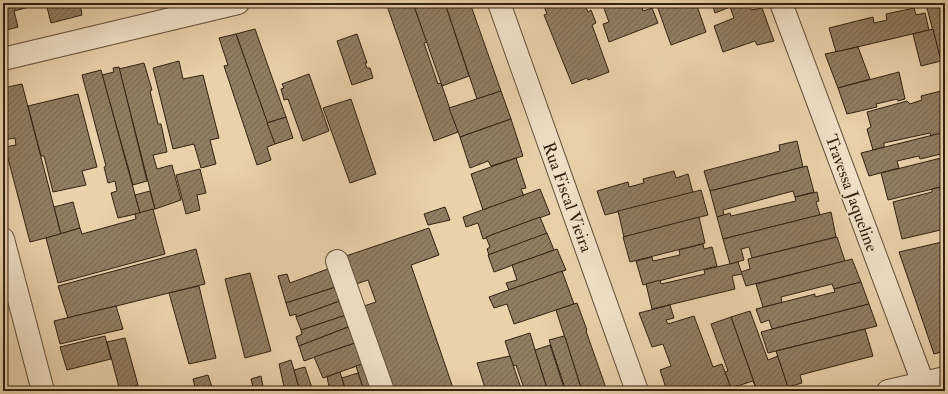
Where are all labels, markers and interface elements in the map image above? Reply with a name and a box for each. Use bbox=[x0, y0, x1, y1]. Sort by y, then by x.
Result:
street label: Travessa Jaqueline bbox=[820, 132, 882, 255]
street label: Rua Fiscal Vieira bbox=[538, 139, 597, 256]

